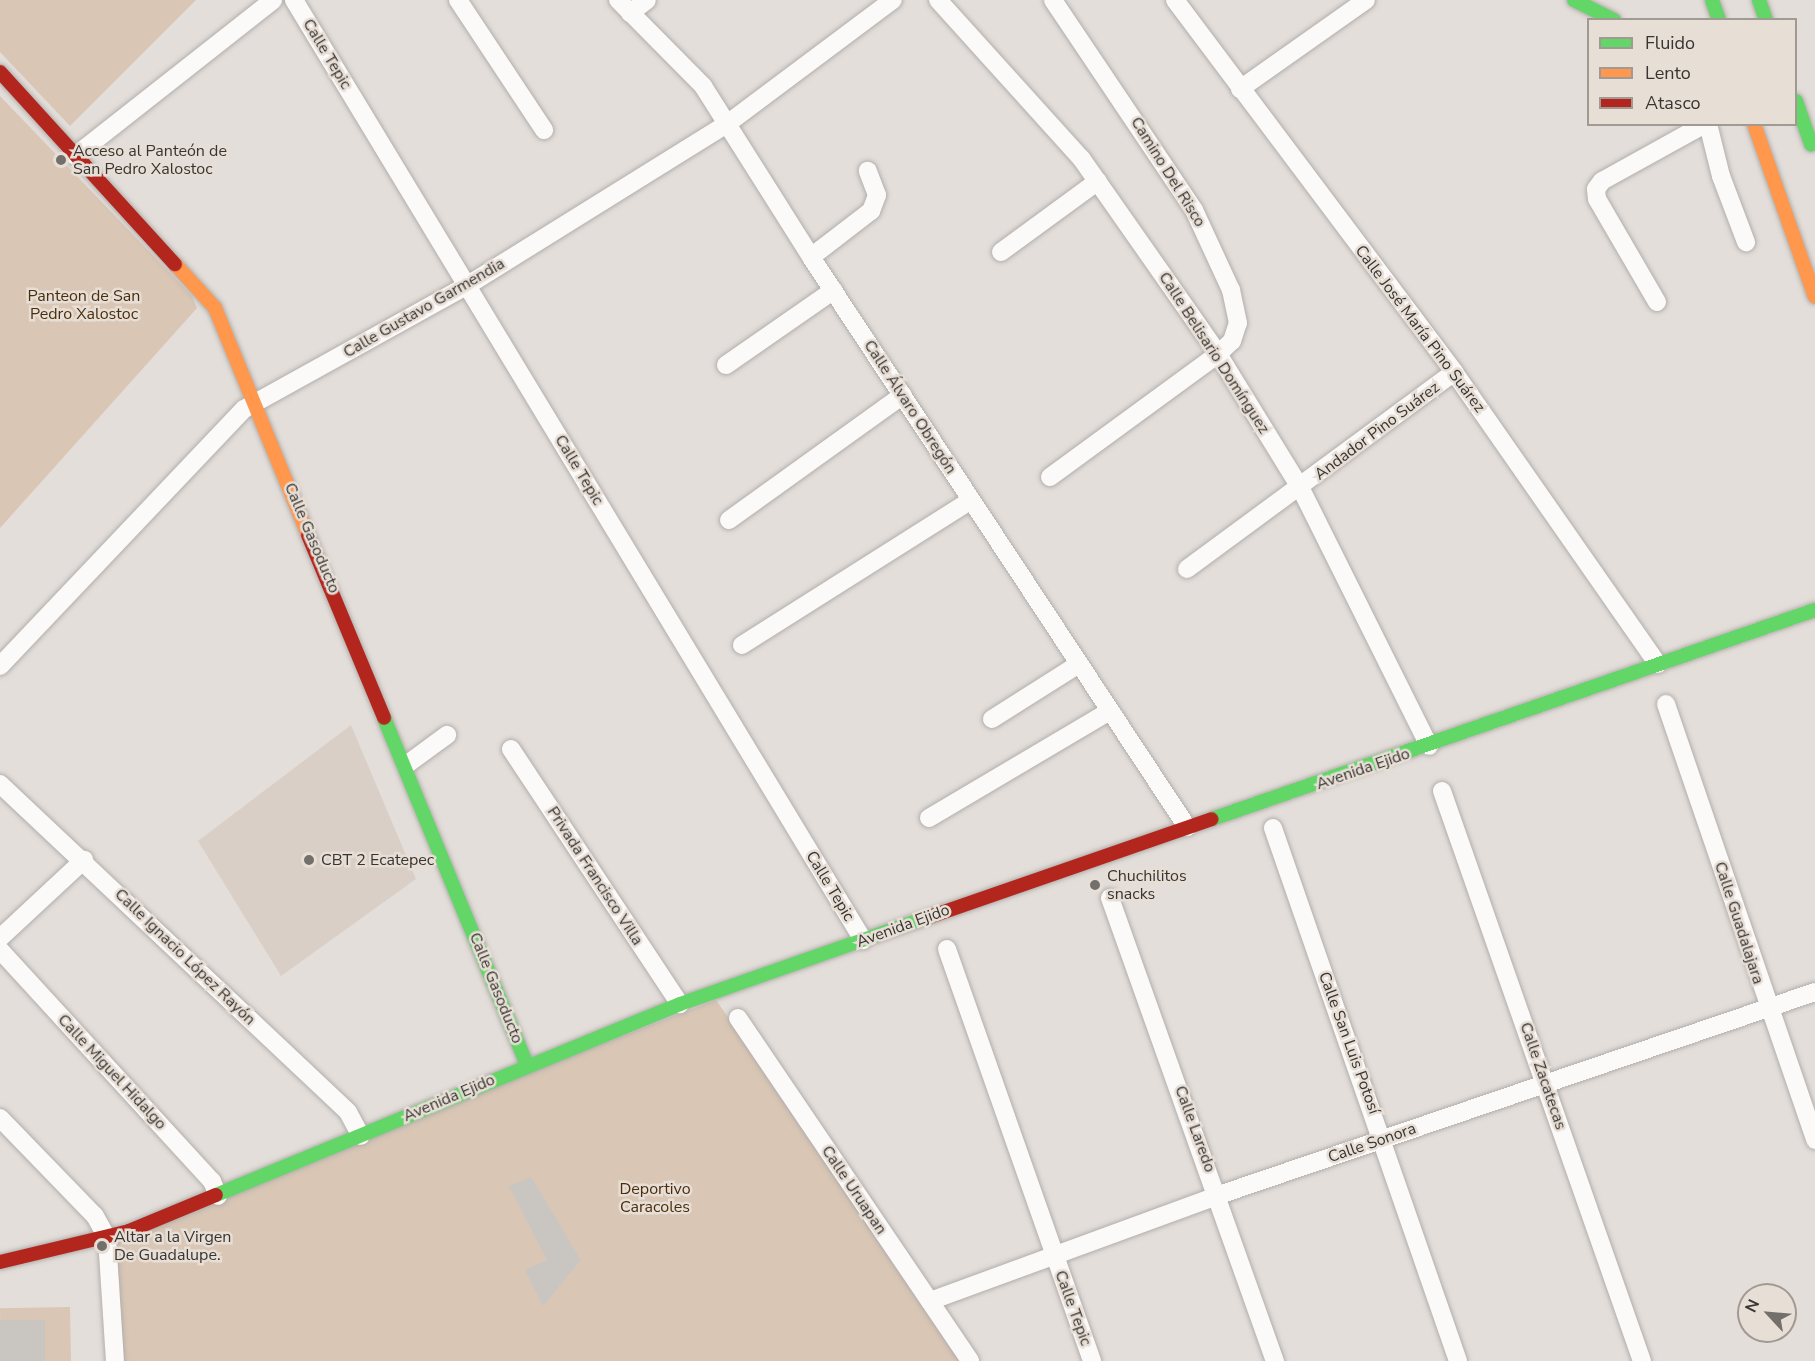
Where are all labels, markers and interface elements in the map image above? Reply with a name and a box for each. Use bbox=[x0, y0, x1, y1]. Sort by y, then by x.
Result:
street label: Calle Tepic bbox=[299, 15, 355, 93]
legend bbox=[1587, 18, 1797, 126]
text: Fluido bbox=[1645, 31, 1695, 55]
text: Lento bbox=[1645, 61, 1691, 85]
text: Atasco bbox=[1645, 91, 1701, 115]
street label: Camino Del Risco bbox=[1126, 113, 1210, 231]
place label: Acceso al Panteón de San Pedro Xalostoc bbox=[73, 141, 227, 179]
marker: Acceso al Panteón de San Pedro Xalostoc bbox=[54, 153, 68, 167]
street label: Calle José María Pino Suárez bbox=[1351, 242, 1489, 416]
street label: Calle Gustavo Garmendia bbox=[340, 254, 508, 362]
street label: Calle Belisario Domínguez bbox=[1155, 269, 1273, 437]
park label: Panteon de San Pedro Xalostoc bbox=[28, 286, 140, 324]
street label: Calle Álvaro Obregón bbox=[860, 337, 960, 477]
street label: Andador Pino Suárez bbox=[1311, 378, 1443, 484]
street label: Calle Tepic bbox=[551, 431, 607, 509]
street label: Calle Gasoducto bbox=[280, 480, 344, 596]
street label: Avenida Ejido bbox=[1314, 744, 1412, 794]
street label: Privada Francisco Villa bbox=[543, 803, 647, 949]
street label: Calle Tepic bbox=[802, 847, 858, 925]
place label: CBT 2 Ecatepec bbox=[321, 850, 434, 870]
marker: CBT 2 Ecatepec bbox=[302, 853, 316, 867]
street label: Calle Guadalajara bbox=[1710, 859, 1768, 987]
place label: Chuchilitos snacks bbox=[1107, 866, 1187, 904]
marker: Chuchilitos snacks bbox=[1088, 878, 1102, 892]
street label: Calle Ignacio López Rayón bbox=[111, 885, 259, 1029]
street label: Avenida Ejido bbox=[854, 900, 952, 952]
street label: Calle Gasoducto bbox=[465, 930, 527, 1046]
street label: Calle San Luis Potosí bbox=[1314, 969, 1384, 1117]
street label: Calle Miguel Hidalgo bbox=[54, 1010, 170, 1134]
street label: Calle Zacatecas bbox=[1516, 1020, 1570, 1132]
street label: Avenida Ejido bbox=[400, 1070, 498, 1126]
street label: Calle Laredo bbox=[1170, 1083, 1220, 1175]
street label: Calle Sonora bbox=[1325, 1119, 1419, 1167]
street label: Calle Uruapan bbox=[817, 1142, 891, 1238]
park label: Deportivo Caracoles bbox=[619, 1179, 691, 1217]
place label: Altar a la Virgen De Guadalupe. bbox=[114, 1227, 231, 1265]
marker: Altar a la Virgen De Guadalupe. bbox=[95, 1239, 109, 1253]
street label: Calle Tepic bbox=[1051, 1268, 1095, 1348]
north arrow bbox=[1737, 1283, 1797, 1343]
text: N bbox=[1740, 1296, 1765, 1316]

